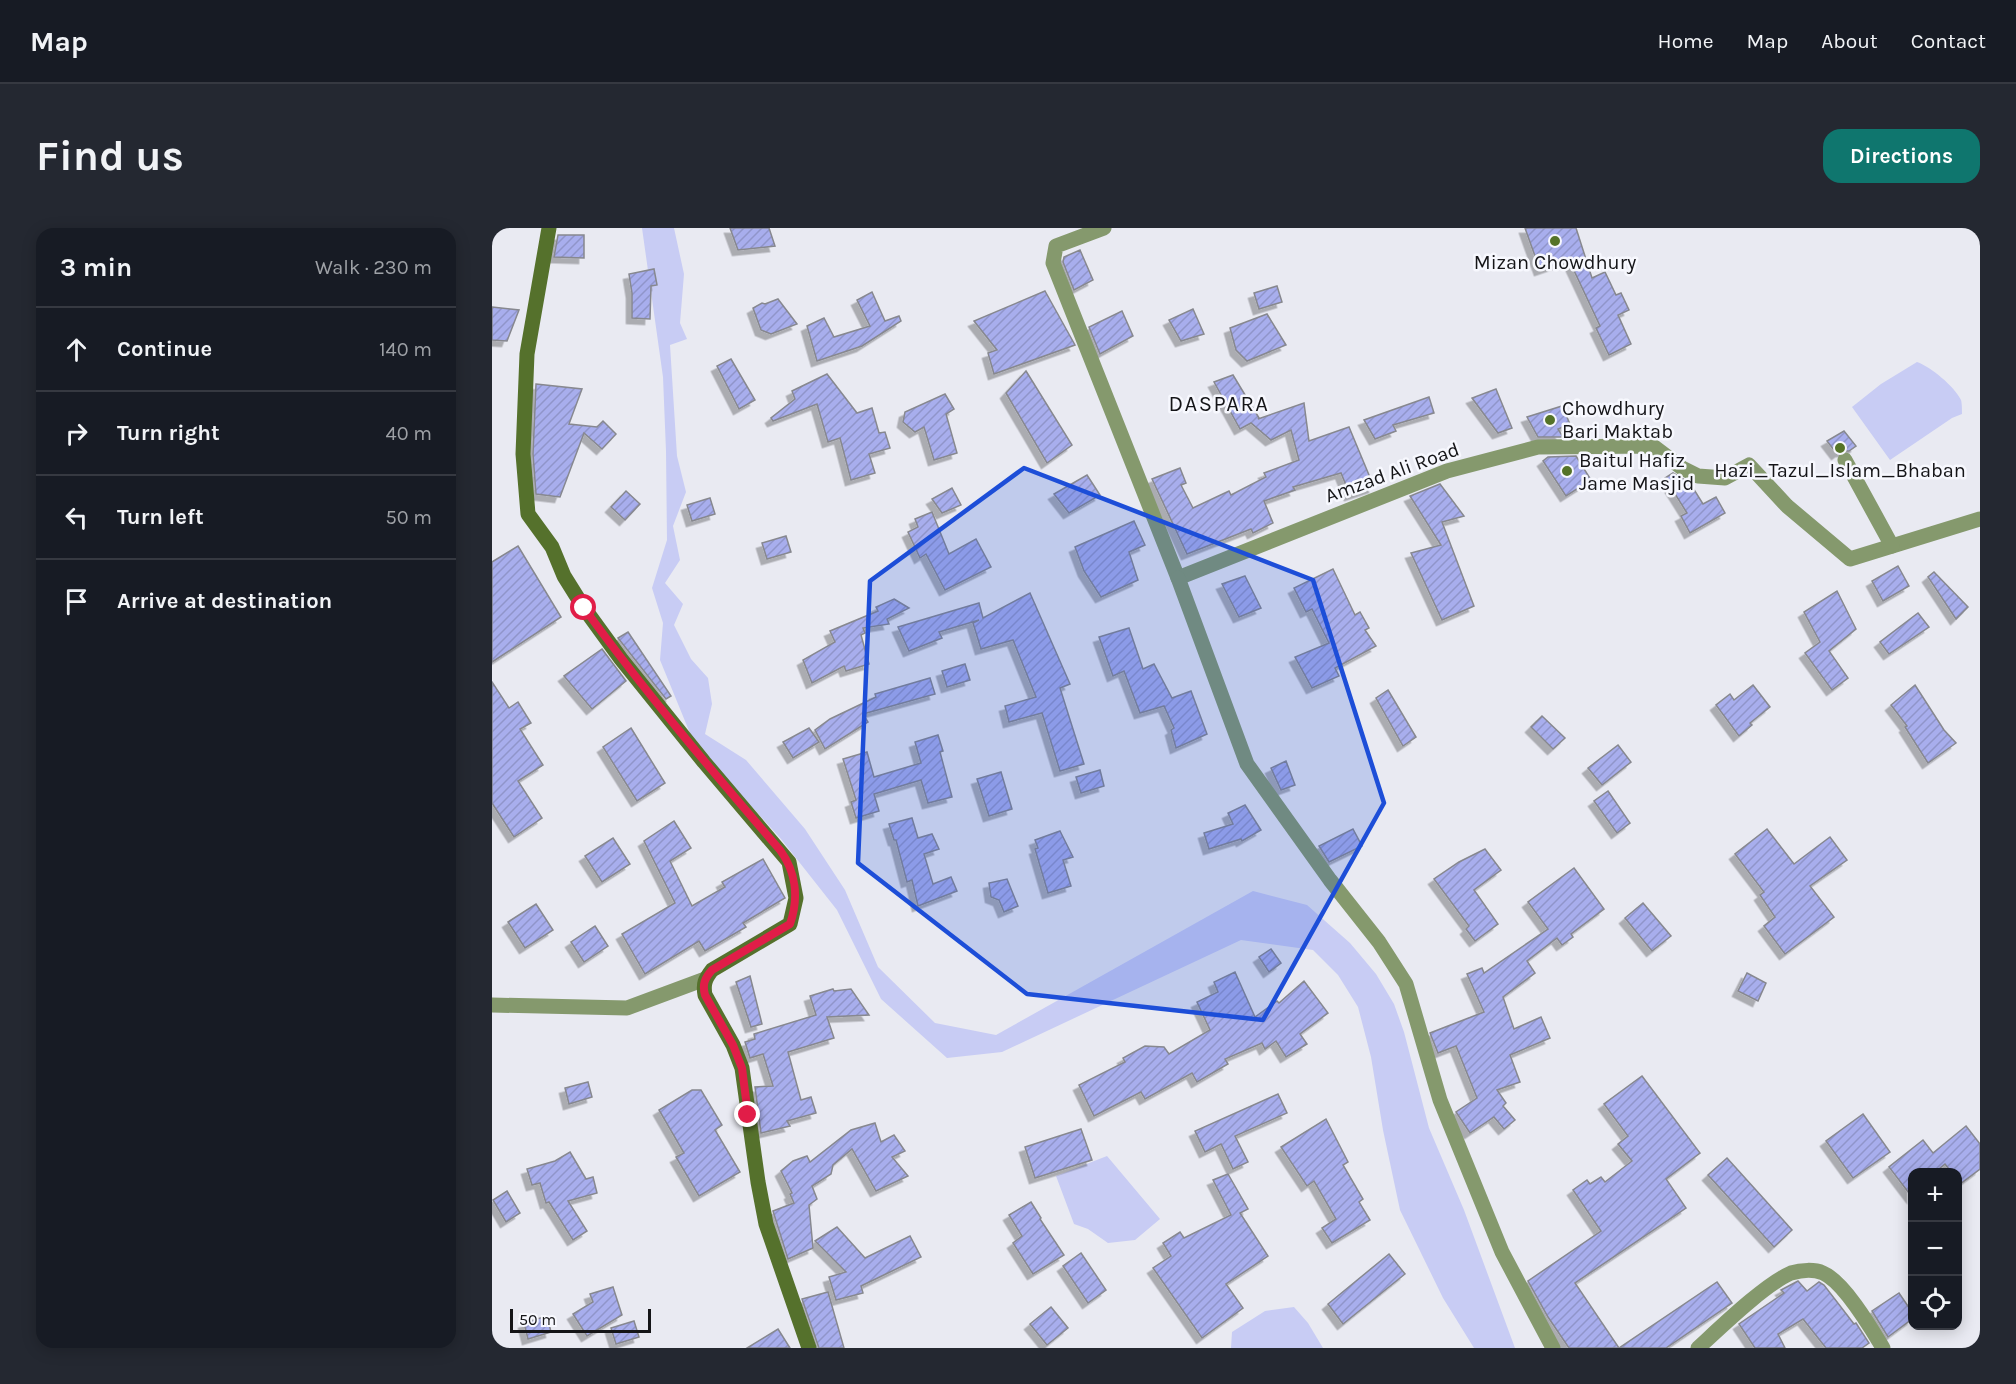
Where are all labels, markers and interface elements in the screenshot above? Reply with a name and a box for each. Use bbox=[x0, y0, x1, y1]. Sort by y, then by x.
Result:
text: Map bbox=[30, 25, 88, 58]
text: Home bbox=[1658, 29, 1714, 53]
text: Map bbox=[1747, 29, 1788, 53]
text: About bbox=[1821, 29, 1878, 53]
text: Contact bbox=[1911, 29, 1986, 53]
button: Directions bbox=[1823, 129, 1980, 183]
text: Find us bbox=[36, 131, 184, 181]
marker: Mizan Chowdhury bbox=[1548, 234, 1562, 248]
place label: Mizan Chowdhury bbox=[1474, 251, 1636, 274]
text: 3 min bbox=[60, 252, 132, 283]
text: Walk · 230 m bbox=[315, 256, 432, 279]
icon: ahead bbox=[60, 333, 93, 366]
text: Continue bbox=[117, 336, 212, 362]
text: 140 m bbox=[379, 338, 432, 361]
district label: DASPARA bbox=[1168, 391, 1270, 417]
place label: Chowdhury Bari Maktab bbox=[1562, 397, 1673, 443]
marker: Chowdhury Bari Maktab bbox=[1543, 413, 1557, 427]
icon: right bbox=[60, 417, 93, 450]
text: Turn right bbox=[117, 420, 220, 446]
text: 40 m bbox=[386, 422, 432, 445]
street label: Amzad Ali Road bbox=[1322, 438, 1462, 507]
marker: Hazi_Tazul_Islam_Bhaban bbox=[1833, 441, 1847, 455]
place label: Baitul Hafiz Jame Masjid bbox=[1579, 449, 1694, 495]
place label: Hazi_Tazul_Islam_Bhaban bbox=[1714, 459, 1966, 482]
marker: Baitul Hafiz Jame Masjid bbox=[1560, 464, 1574, 478]
icon: left bbox=[60, 501, 93, 534]
text: Turn left bbox=[117, 504, 204, 530]
text: 50 m bbox=[385, 506, 432, 529]
icon: arrive bbox=[60, 585, 93, 618]
text: Arrive at destination bbox=[117, 588, 332, 614]
route start bbox=[570, 594, 596, 620]
route end bbox=[734, 1101, 760, 1127]
map controls bbox=[1908, 1168, 1962, 1330]
button: + bbox=[1908, 1168, 1962, 1222]
button: − bbox=[1908, 1222, 1962, 1276]
button: locate bbox=[1908, 1276, 1962, 1330]
scale bar bbox=[510, 1306, 651, 1334]
text: 50 m bbox=[519, 1310, 556, 1329]

